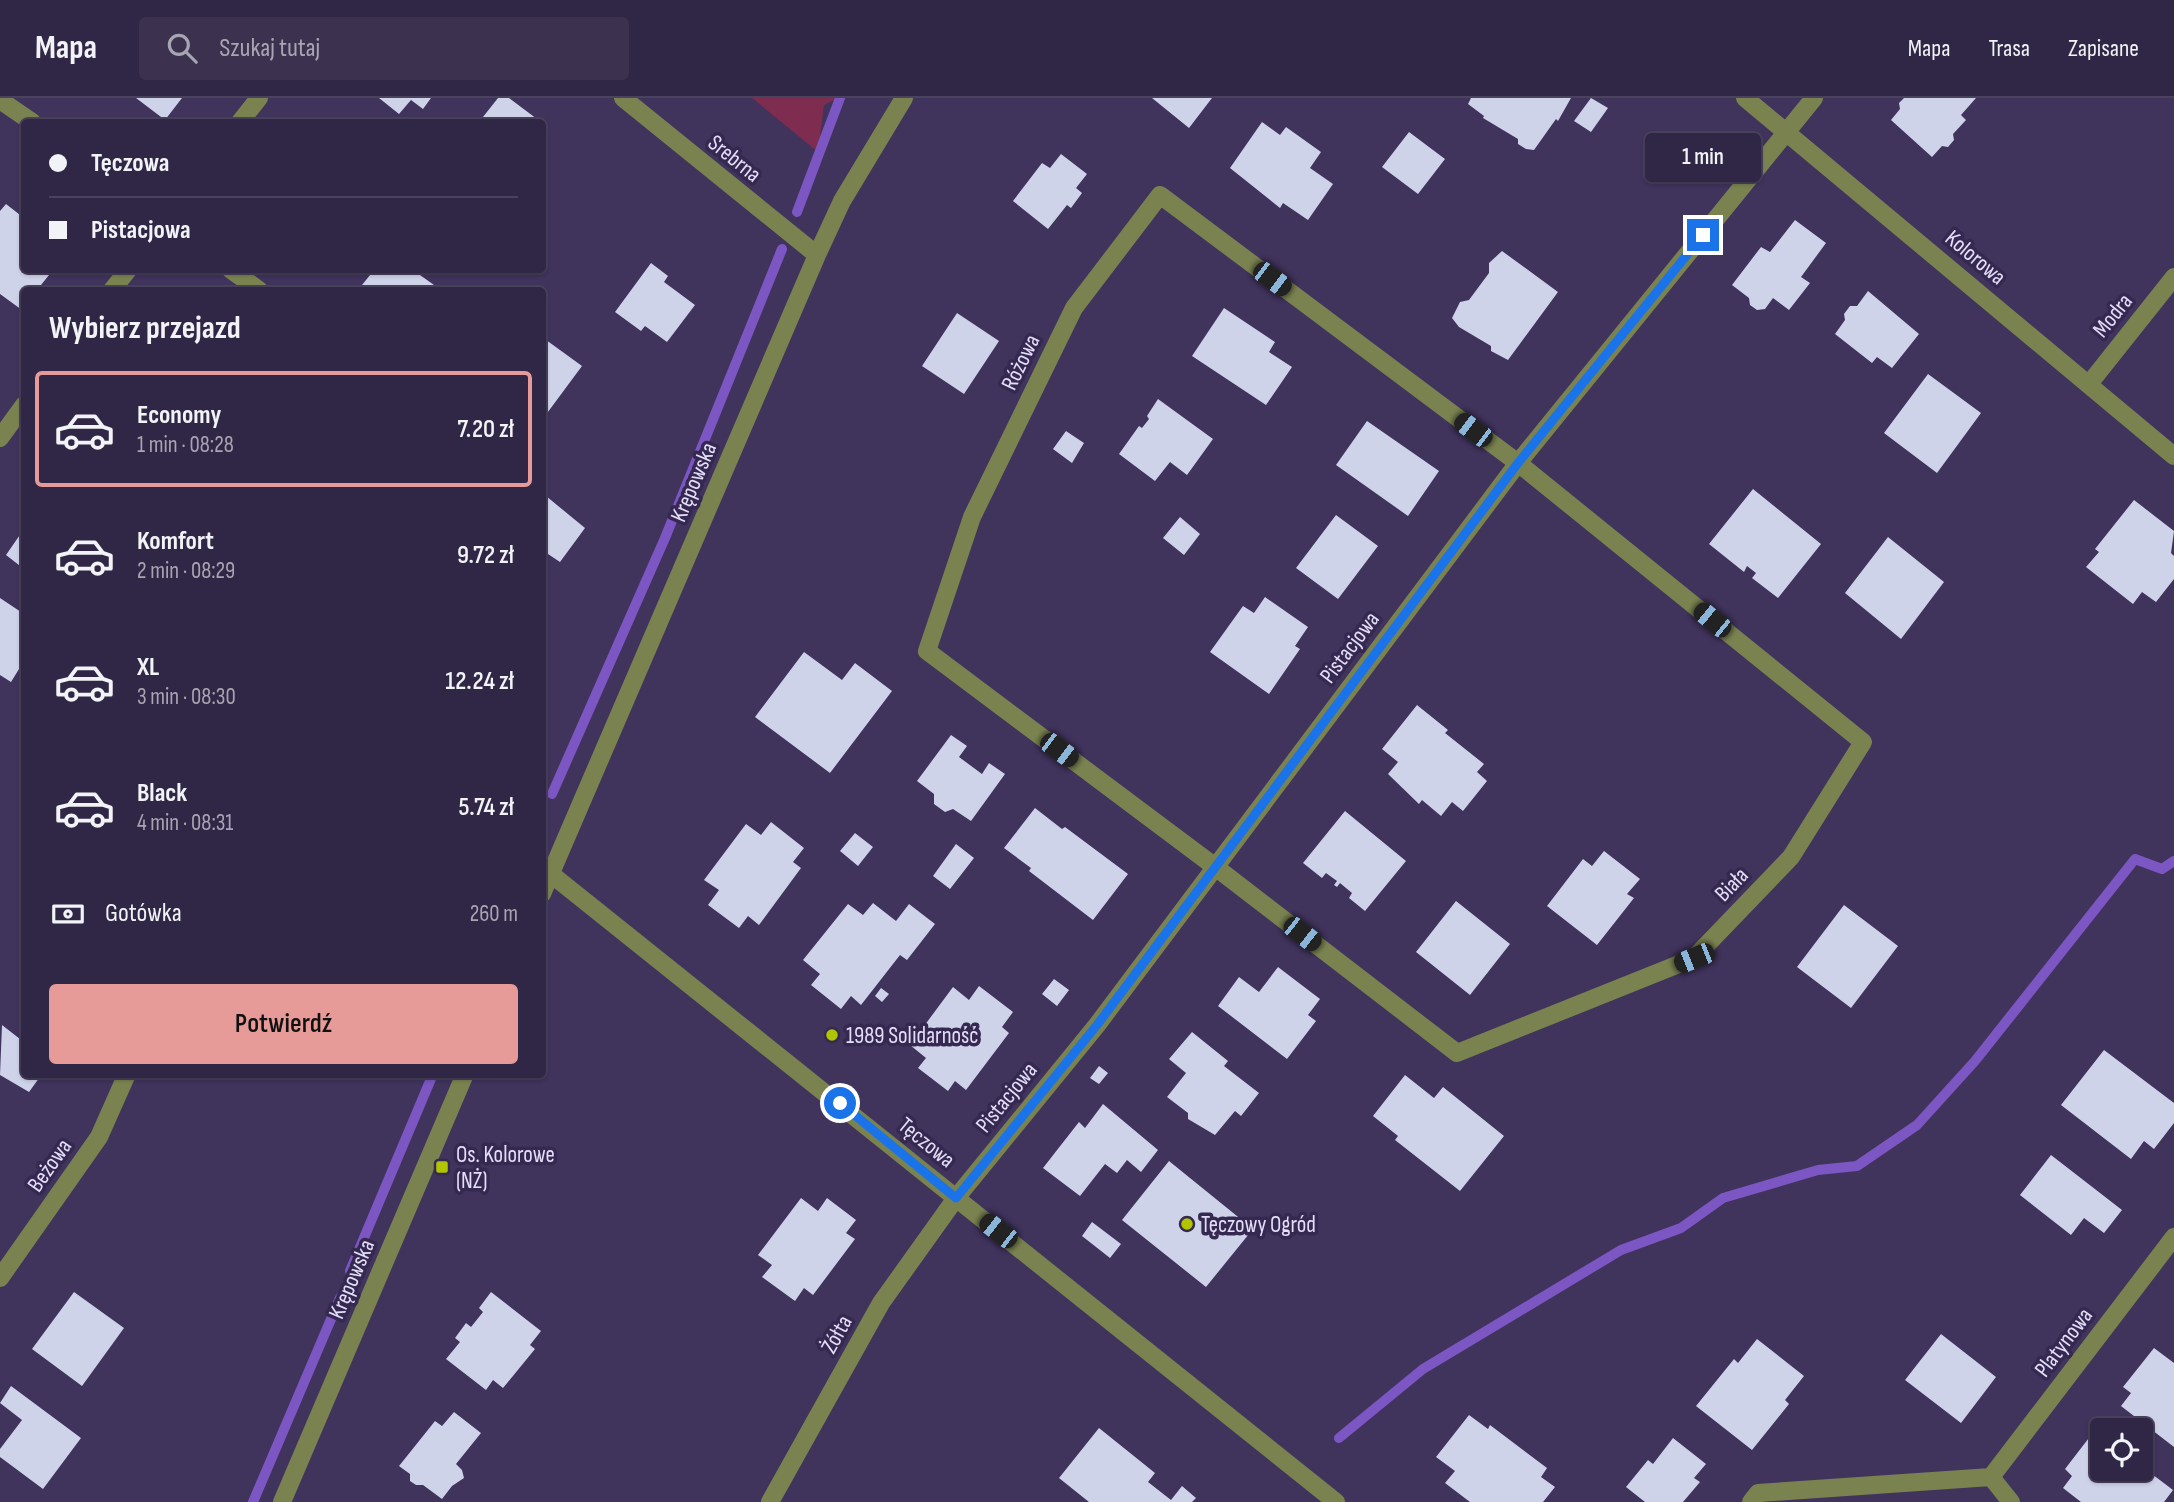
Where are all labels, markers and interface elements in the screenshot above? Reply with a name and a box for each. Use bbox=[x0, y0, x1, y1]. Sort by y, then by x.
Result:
search box bbox=[139, 17, 629, 80]
text: Mapa bbox=[35, 28, 97, 68]
icon: search bbox=[163, 29, 201, 67]
text: Szukaj tutaj bbox=[219, 33, 320, 64]
text: Mapa bbox=[1908, 34, 1951, 63]
text: Trasa bbox=[1989, 34, 2030, 63]
text: Zapisane bbox=[2068, 34, 2139, 63]
street label: Srebrna bbox=[702, 129, 767, 189]
callout: 1 min bbox=[1645, 134, 1761, 183]
text: 1 min bbox=[1682, 143, 1724, 171]
text: Tęczowa bbox=[91, 148, 170, 179]
text: Pistacjowa bbox=[91, 215, 191, 246]
route end bbox=[1687, 219, 1719, 251]
street label: Kolorowa bbox=[1939, 224, 2011, 291]
car bbox=[1249, 258, 1296, 300]
street label: Modra bbox=[2087, 288, 2139, 343]
text: Wybierz przejazd bbox=[49, 309, 241, 348]
street label: Różowa bbox=[995, 330, 1046, 395]
icon: car bbox=[53, 398, 116, 461]
text: Economy bbox=[137, 400, 221, 431]
car bbox=[1450, 409, 1497, 451]
text: 7.20 zł bbox=[457, 414, 514, 445]
text: 1 min · 08:28 bbox=[137, 431, 234, 459]
street label: Krępowska bbox=[665, 438, 723, 526]
icon: car bbox=[53, 524, 116, 587]
text: Komfort bbox=[137, 526, 214, 557]
text: 9.72 zł bbox=[457, 540, 514, 571]
text: 2 min · 08:29 bbox=[137, 557, 235, 585]
car bbox=[1690, 599, 1735, 641]
street label: Pistacjowa bbox=[1314, 606, 1386, 689]
icon: car bbox=[53, 650, 116, 713]
text: XL bbox=[137, 652, 159, 683]
text: 12.24 zł bbox=[445, 666, 514, 697]
text: 3 min · 08:30 bbox=[137, 683, 236, 711]
car bbox=[1036, 729, 1083, 771]
icon: car bbox=[53, 776, 116, 839]
text: Black bbox=[137, 778, 187, 809]
text: 5.74 zł bbox=[458, 792, 514, 823]
text: 4 min · 08:31 bbox=[137, 809, 233, 837]
street label: Biała bbox=[1709, 862, 1754, 908]
icon: cash bbox=[49, 895, 87, 933]
text: Gotówka bbox=[105, 898, 182, 929]
text: 260 m bbox=[470, 900, 518, 928]
car bbox=[1279, 913, 1326, 955]
car bbox=[1671, 940, 1718, 976]
button: Potwierdź bbox=[49, 984, 518, 1064]
place label: 1989 Solidarność bbox=[846, 1022, 978, 1050]
marker: 1989 Solidarność bbox=[824, 1027, 840, 1043]
street label: Pistacjowa bbox=[970, 1057, 1044, 1138]
route start bbox=[824, 1087, 856, 1119]
street label: Tęczowa bbox=[892, 1111, 960, 1174]
street label: Beżowa bbox=[22, 1134, 78, 1197]
place label: Os. Kolorowe (NŻ) bbox=[456, 1141, 555, 1195]
marker: Os. Kolorowe (NŻ) bbox=[434, 1159, 450, 1175]
car bbox=[975, 1210, 1022, 1252]
place label: Tęczowy Ogród bbox=[1201, 1211, 1316, 1239]
marker: Tęczowy Ogród bbox=[1179, 1216, 1195, 1232]
street label: Krępowska bbox=[323, 1235, 381, 1323]
street label: Platynowa bbox=[2029, 1302, 2099, 1383]
street label: Żółta bbox=[815, 1311, 859, 1358]
map controls bbox=[2090, 1418, 2153, 1481]
button: locate bbox=[2090, 1418, 2153, 1481]

